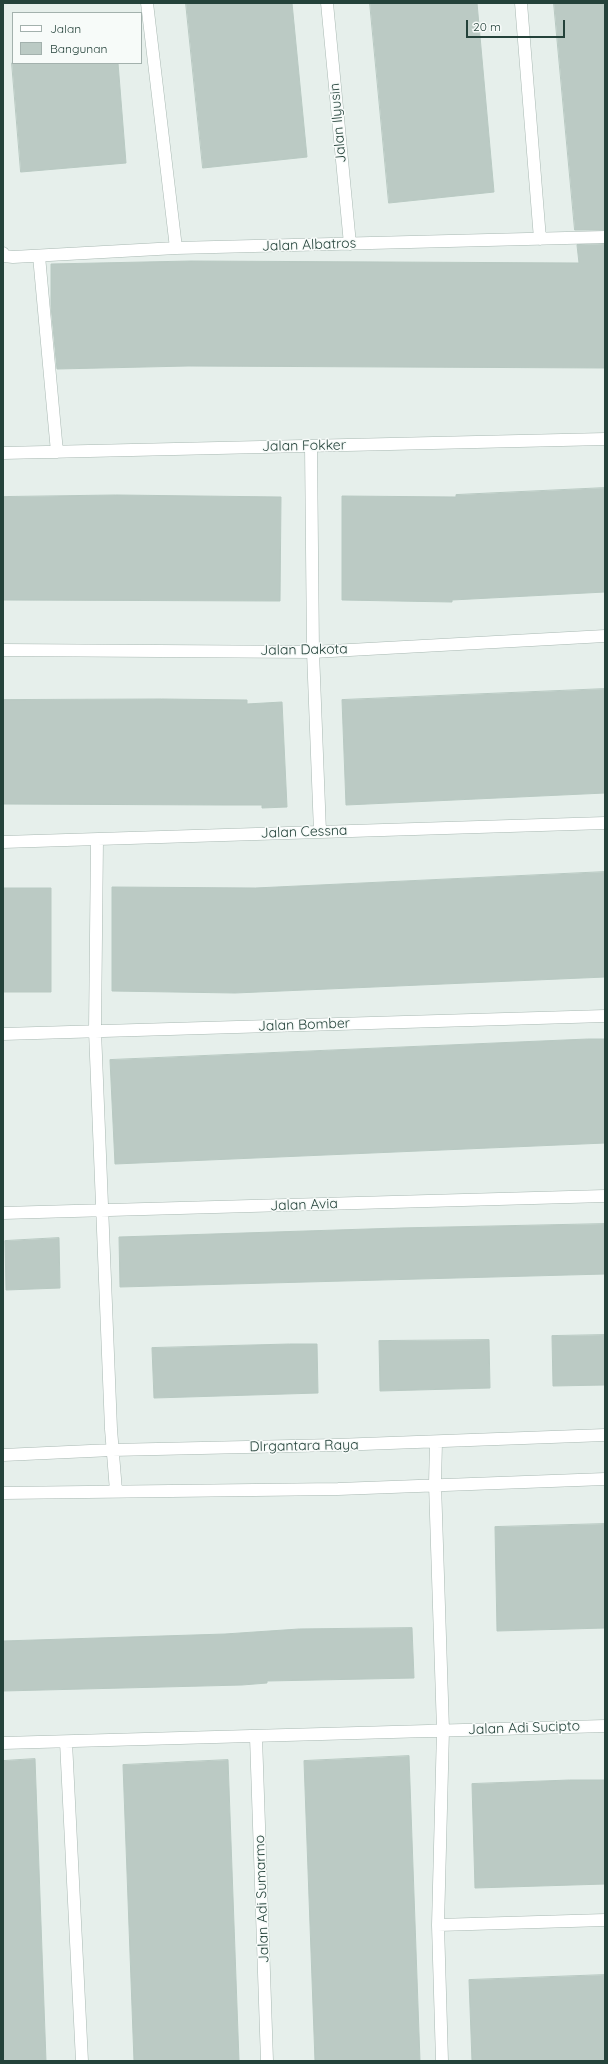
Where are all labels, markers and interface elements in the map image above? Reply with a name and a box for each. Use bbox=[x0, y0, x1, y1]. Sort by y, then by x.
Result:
legend bbox=[12, 12, 142, 64]
scale bar bbox=[468, 12, 567, 38]
text: 20 m bbox=[473, 19, 501, 34]
text: Jalan bbox=[50, 21, 81, 36]
text: Bangunan bbox=[50, 41, 107, 56]
street label: Jalan Ilyusin bbox=[326, 82, 350, 164]
street label: Jalan Albatros bbox=[262, 235, 356, 255]
street label: Jalan Fokker bbox=[262, 437, 346, 455]
street label: Jalan Dakota bbox=[260, 641, 348, 659]
street label: Jalan Cessna bbox=[260, 822, 348, 842]
street label: Jalan Bomber bbox=[258, 1015, 350, 1035]
street label: Jalan Avia bbox=[270, 1195, 338, 1215]
street label: DIrgantara Raya bbox=[249, 1437, 359, 1455]
street label: Jalan Adi Sucipto bbox=[468, 1718, 580, 1738]
street label: Jalan Adi Sumarmo bbox=[251, 1835, 273, 1963]

